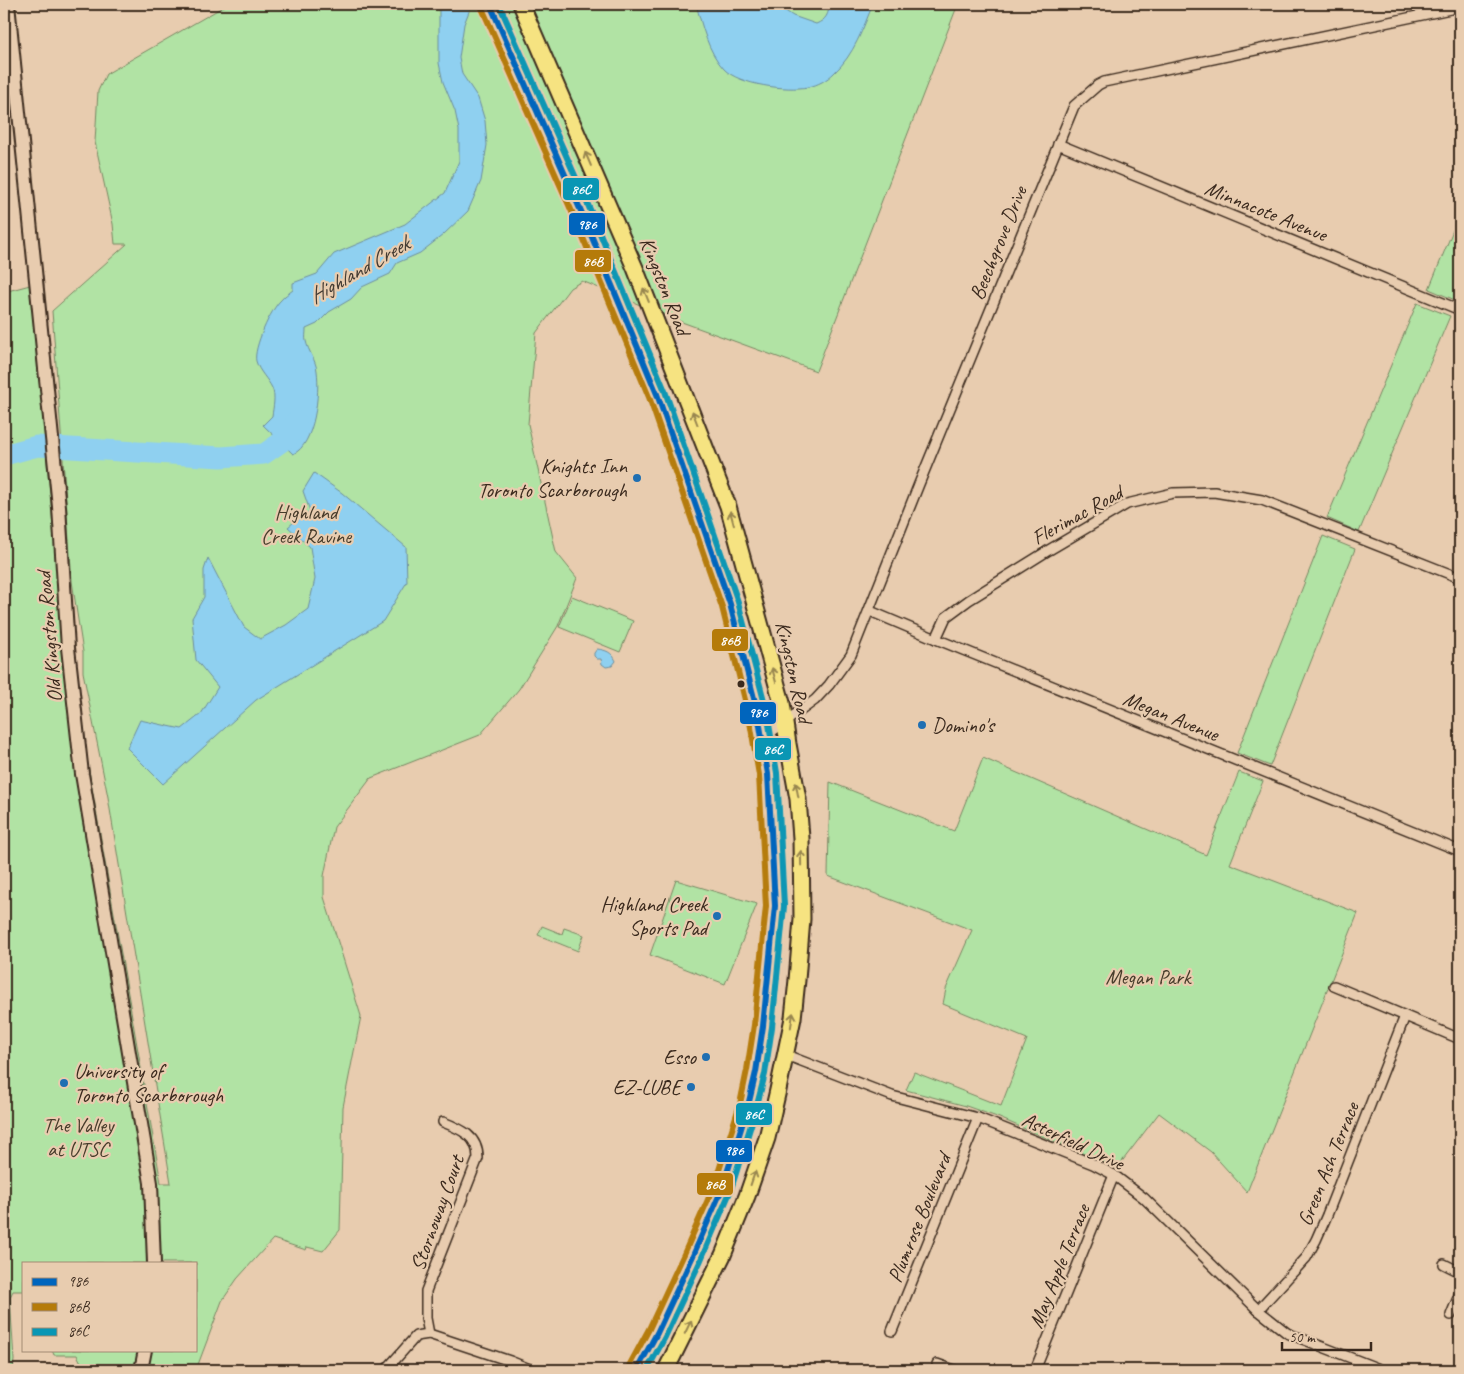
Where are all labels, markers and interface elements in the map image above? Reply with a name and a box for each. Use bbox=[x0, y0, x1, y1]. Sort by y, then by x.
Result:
one-way arrow bbox=[583, 152, 592, 167]
street label: Minnacote Avenue bbox=[1201, 175, 1333, 248]
line badge: 86C bbox=[562, 177, 600, 201]
text: 86C bbox=[571, 181, 593, 198]
street label: Beechgrove Drive bbox=[963, 181, 1033, 304]
line badge: 986 bbox=[568, 212, 606, 236]
text: 986 bbox=[577, 216, 598, 233]
water label: Highland Creek bbox=[304, 228, 418, 310]
street label: Kingston Road bbox=[634, 233, 697, 341]
line badge: 86B bbox=[574, 249, 612, 273]
text: 86B bbox=[583, 253, 605, 270]
one-way arrow bbox=[641, 288, 651, 303]
one-way arrow bbox=[690, 411, 699, 426]
place label: Knights Inn Toronto Scarborough bbox=[478, 453, 628, 503]
marker: Knights Inn Toronto Scarborough bbox=[631, 472, 643, 484]
street label: Flerimac Road bbox=[1027, 478, 1130, 551]
park label: Highland Creek Ravine bbox=[261, 499, 352, 549]
one-way arrow bbox=[726, 510, 736, 526]
street label: Old Kingston Road bbox=[30, 567, 68, 703]
street label: Kingston Road bbox=[770, 619, 819, 728]
line badge: 86B bbox=[711, 628, 749, 652]
text: 86B bbox=[720, 632, 742, 649]
one-way arrow bbox=[769, 667, 779, 683]
unlabelled marker bbox=[736, 679, 746, 689]
street label: Megan Avenue bbox=[1120, 685, 1224, 747]
line badge: 986 bbox=[739, 701, 777, 725]
text: 986 bbox=[748, 704, 769, 721]
place label: Domino's bbox=[932, 712, 996, 738]
marker: Domino's bbox=[916, 719, 928, 731]
line badge: 86C bbox=[754, 737, 792, 761]
text: 86C bbox=[763, 741, 785, 758]
one-way arrow bbox=[791, 782, 801, 798]
one-way arrow bbox=[796, 851, 806, 867]
place label: Highland Creek Sports Pad bbox=[601, 891, 711, 941]
marker: Highland Creek Sports Pad bbox=[711, 910, 723, 922]
park label: Megan Park bbox=[1105, 964, 1193, 990]
one-way arrow bbox=[787, 1013, 797, 1029]
place label: Esso bbox=[663, 1044, 698, 1070]
marker: Esso bbox=[700, 1051, 712, 1063]
place label: University of Toronto Scarborough bbox=[74, 1058, 224, 1108]
place label: EZ-LUBE bbox=[613, 1074, 683, 1100]
marker: University of Toronto Scarborough bbox=[58, 1077, 70, 1089]
marker: EZ-LUBE bbox=[685, 1081, 697, 1093]
street label: Green Ash Terrace bbox=[1291, 1097, 1365, 1230]
line badge: 86C bbox=[735, 1102, 773, 1126]
text: 86C bbox=[744, 1106, 766, 1123]
street label: Asterfield Drive bbox=[1018, 1106, 1130, 1177]
park label: The Valley at UTSC bbox=[43, 1112, 115, 1162]
line badge: 986 bbox=[715, 1139, 753, 1163]
text: 986 bbox=[724, 1142, 745, 1159]
street label: Plumrose Boulevard bbox=[881, 1146, 958, 1286]
street label: Stornoway Court bbox=[404, 1150, 471, 1274]
one-way arrow bbox=[749, 1171, 758, 1186]
line badge: 86B bbox=[696, 1172, 734, 1196]
text: 86B bbox=[705, 1176, 727, 1193]
street label: May Apple Terrace bbox=[1022, 1198, 1096, 1332]
legend bbox=[22, 1262, 198, 1352]
text: 986 bbox=[68, 1272, 90, 1291]
text: 86B bbox=[68, 1298, 91, 1317]
one-way arrow bbox=[683, 1319, 693, 1334]
scale bar bbox=[1282, 1319, 1370, 1351]
text: 86C bbox=[68, 1322, 91, 1341]
text: 50 m bbox=[1289, 1328, 1316, 1347]

